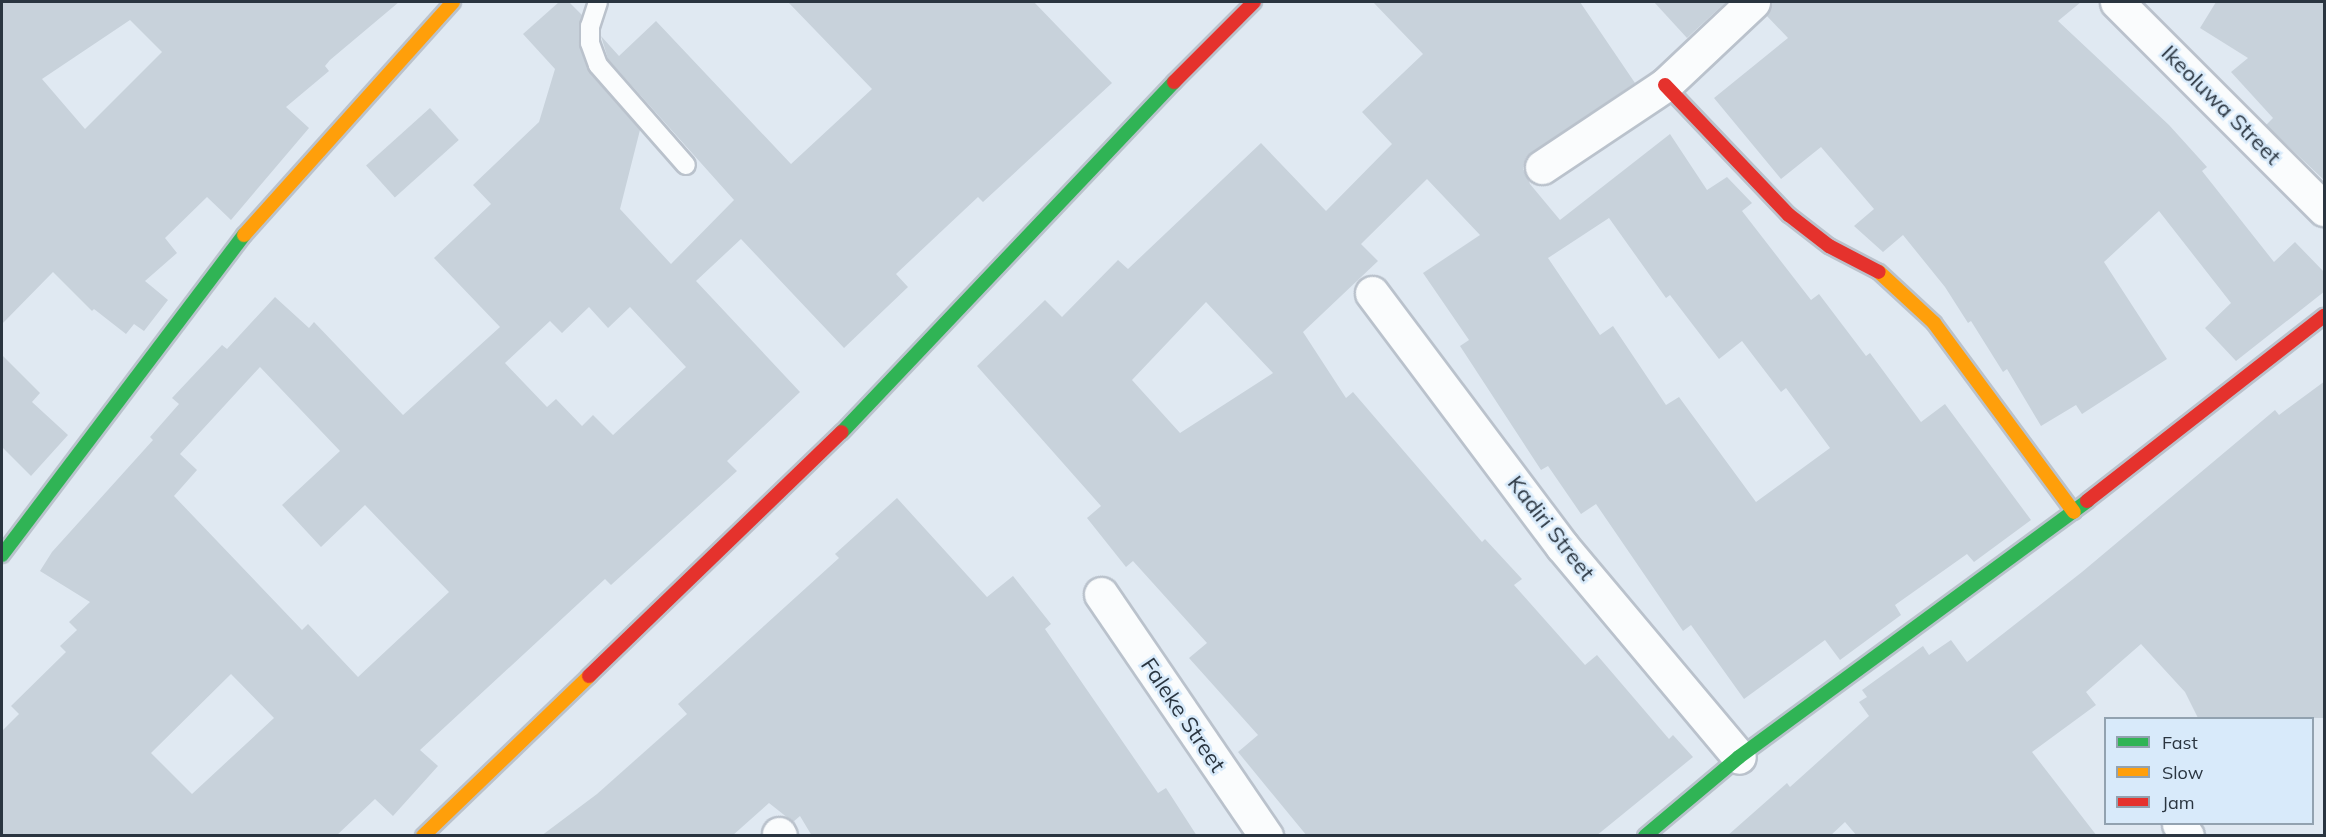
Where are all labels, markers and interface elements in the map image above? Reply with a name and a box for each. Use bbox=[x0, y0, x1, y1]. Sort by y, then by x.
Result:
street label: Ikeoluwa Street bbox=[2156, 40, 2286, 170]
street label: Kadiri Street bbox=[1502, 470, 1600, 586]
street label: Faleke Street bbox=[1135, 653, 1231, 777]
legend bbox=[2104, 717, 2314, 825]
text: Fast bbox=[2162, 731, 2198, 754]
text: Slow bbox=[2162, 761, 2203, 784]
text: Jam bbox=[2162, 791, 2195, 814]

